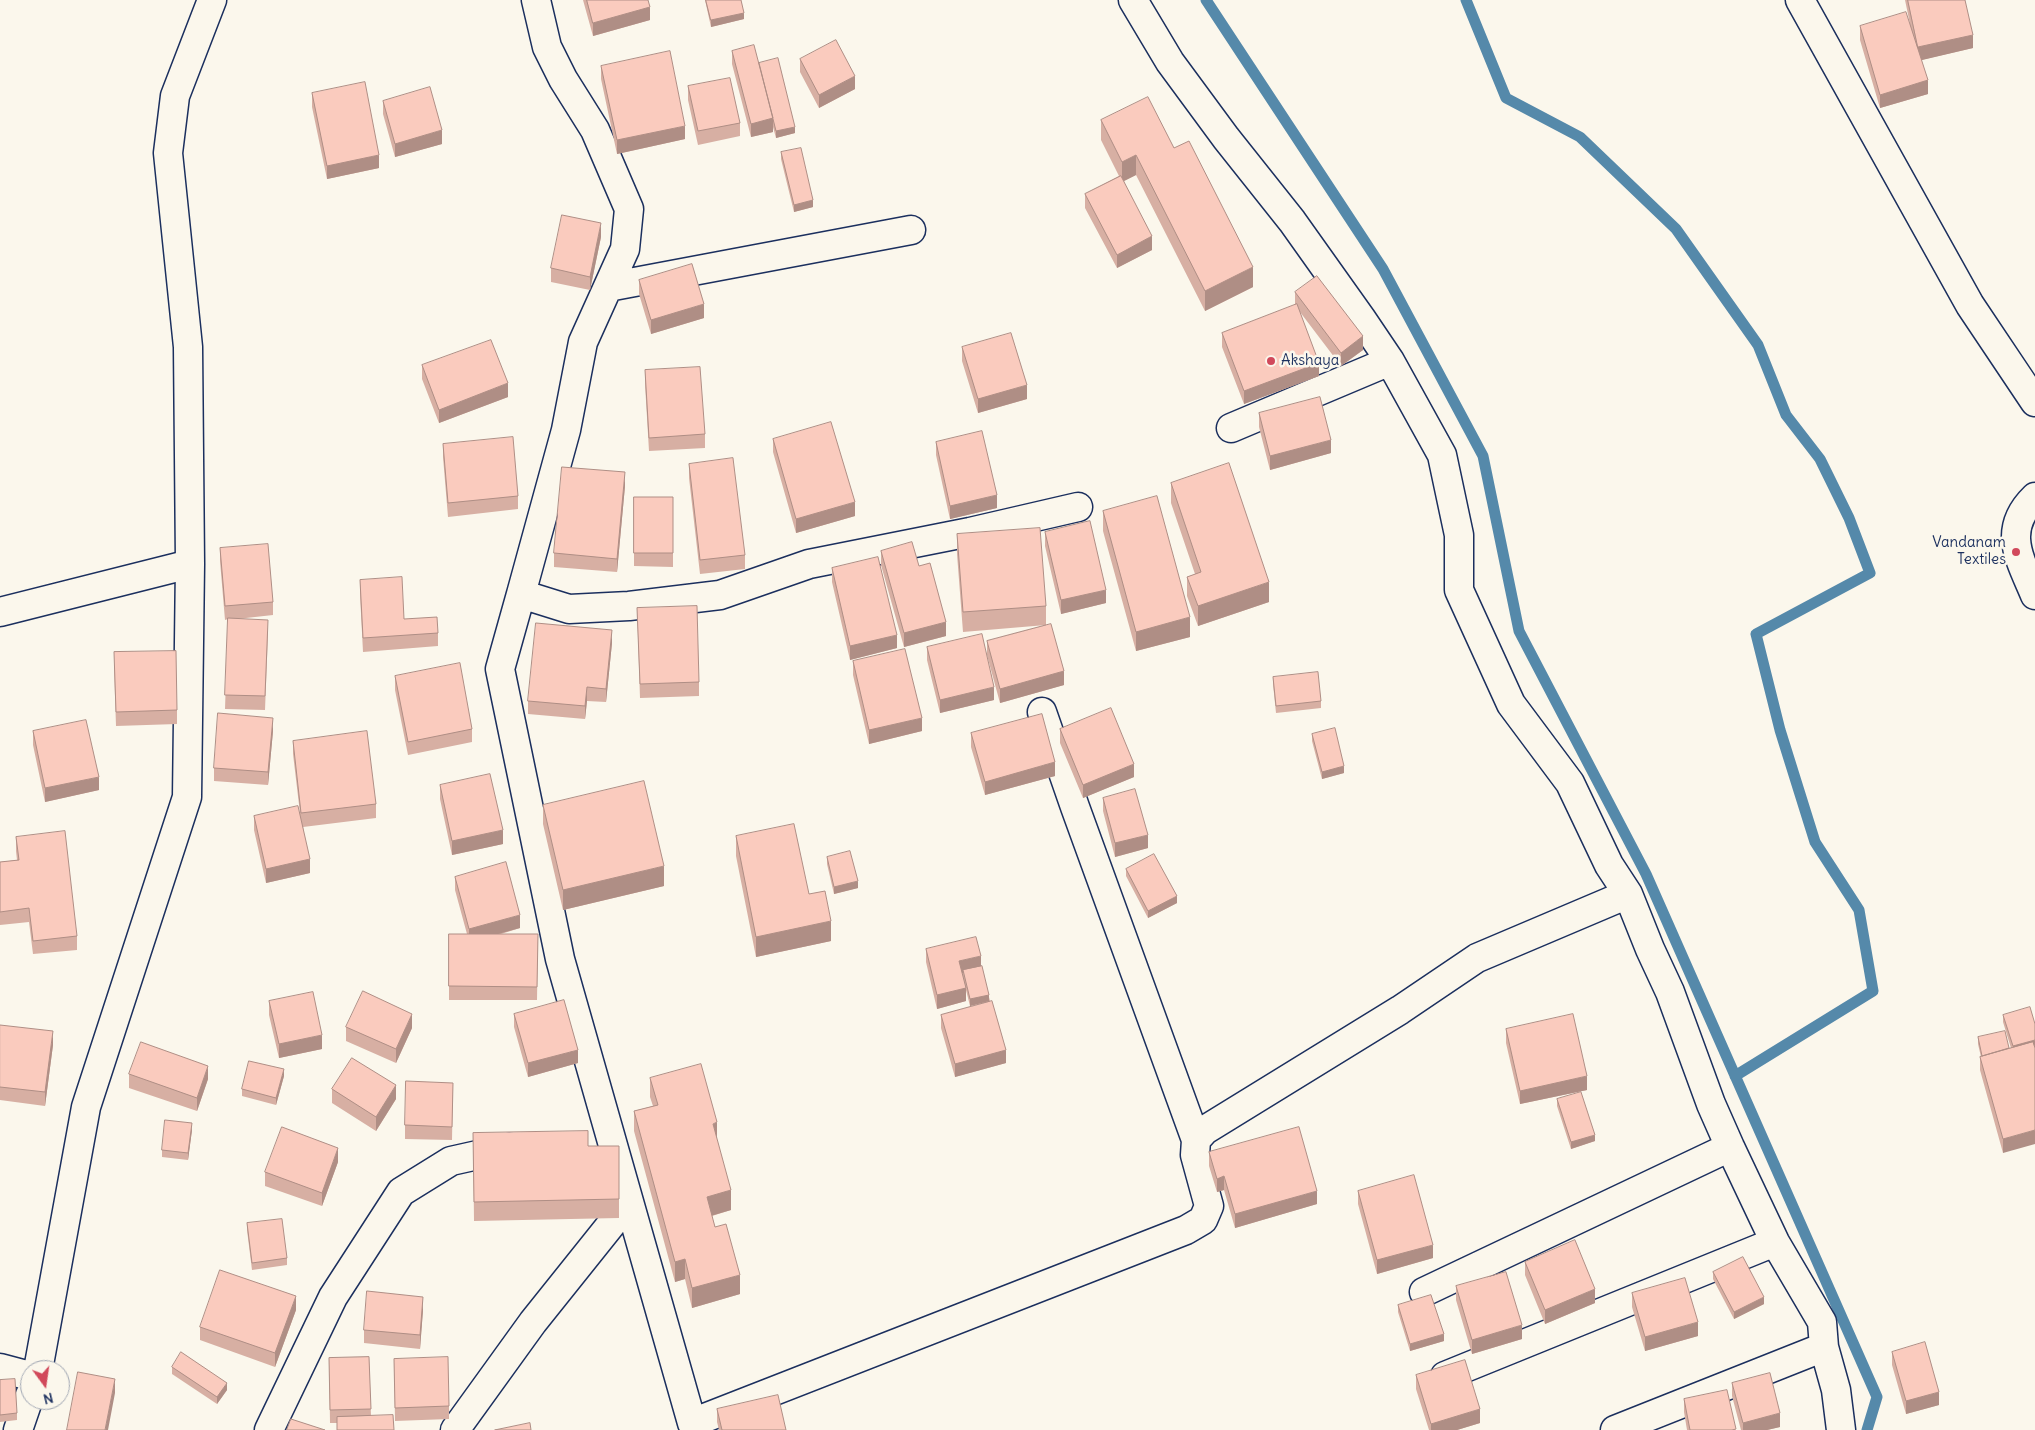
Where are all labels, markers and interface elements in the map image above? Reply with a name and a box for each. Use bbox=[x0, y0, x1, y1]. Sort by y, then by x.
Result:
place label: Akshaya bbox=[1281, 352, 1339, 370]
marker: Akshaya bbox=[1265, 355, 1277, 367]
place label: Vandanam Textiles bbox=[1932, 534, 2006, 569]
marker: Vandanam Textiles bbox=[2010, 546, 2022, 558]
north arrow bbox=[20, 1360, 70, 1410]
text: N bbox=[42, 1389, 55, 1408]

